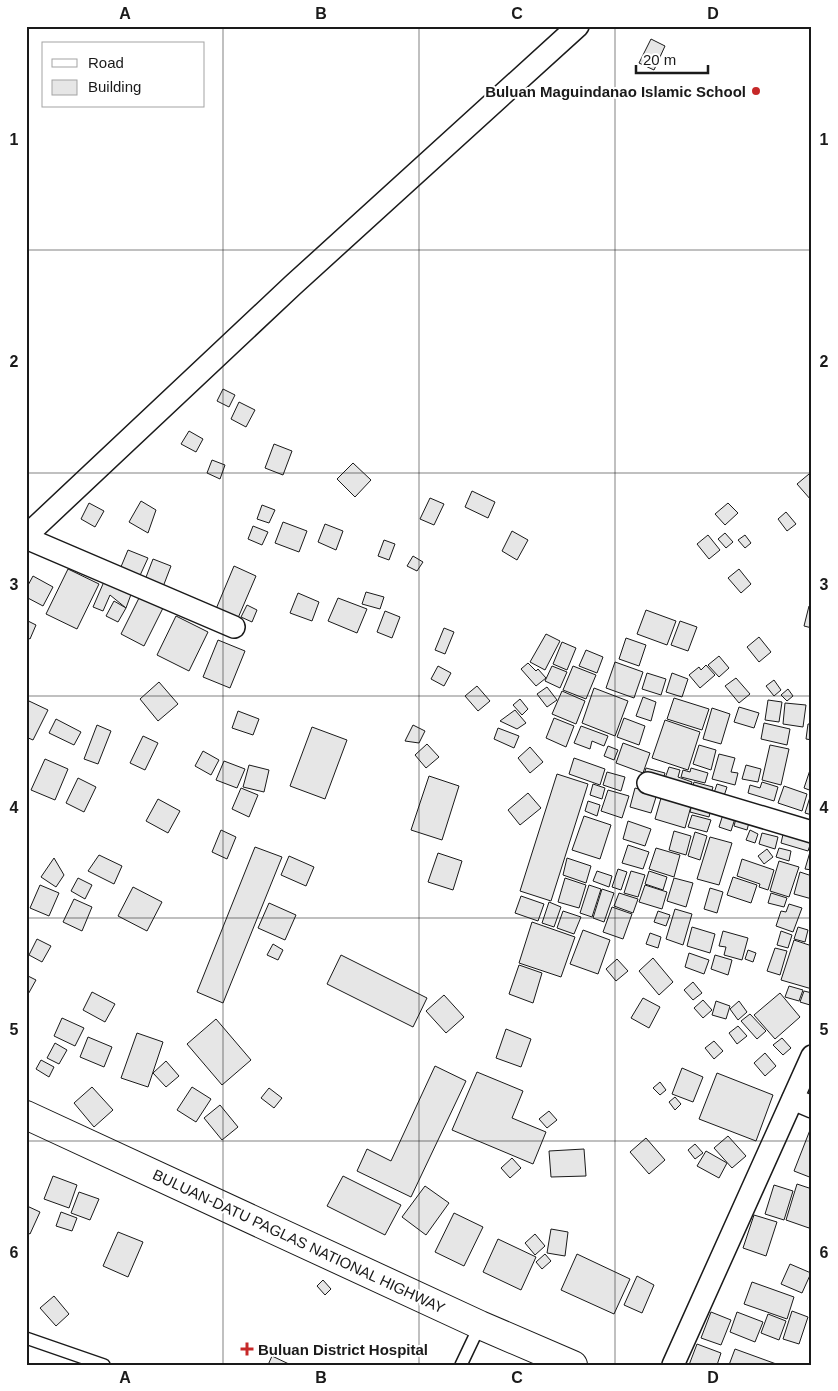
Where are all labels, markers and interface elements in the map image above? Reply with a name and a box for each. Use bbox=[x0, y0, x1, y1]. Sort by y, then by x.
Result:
text: A bbox=[119, 5, 131, 22]
text: B bbox=[315, 5, 327, 22]
text: C bbox=[511, 5, 523, 22]
text: D bbox=[707, 5, 719, 22]
legend bbox=[42, 42, 205, 108]
scale bar bbox=[636, 42, 708, 74]
text: 20 m bbox=[643, 51, 676, 68]
text: Road bbox=[88, 54, 124, 71]
text: Building bbox=[88, 78, 141, 95]
place label: Buluan Maguindanao Islamic School bbox=[485, 83, 746, 100]
marker: Buluan Maguindanao Islamic School bbox=[750, 85, 762, 97]
text: 1 bbox=[10, 131, 19, 148]
text: 1 bbox=[820, 131, 829, 148]
text: 2 bbox=[10, 353, 19, 370]
text: 2 bbox=[820, 353, 829, 370]
text: 3 bbox=[10, 576, 19, 593]
text: 3 bbox=[820, 576, 829, 593]
text: 4 bbox=[10, 799, 19, 816]
text: 4 bbox=[820, 799, 829, 816]
text: 5 bbox=[10, 1021, 19, 1038]
text: 5 bbox=[820, 1021, 829, 1038]
street label: BULUAN-DATU PAGLAS NATIONAL HIGHWAY bbox=[150, 1166, 448, 1316]
text: 6 bbox=[10, 1244, 19, 1261]
text: 6 bbox=[820, 1244, 829, 1261]
place label: Buluan District Hospital bbox=[258, 1341, 428, 1358]
marker: Buluan District Hospital bbox=[240, 1342, 254, 1356]
text: A bbox=[119, 1369, 131, 1386]
text: B bbox=[315, 1369, 327, 1386]
text: C bbox=[511, 1369, 523, 1386]
text: D bbox=[707, 1369, 719, 1386]

